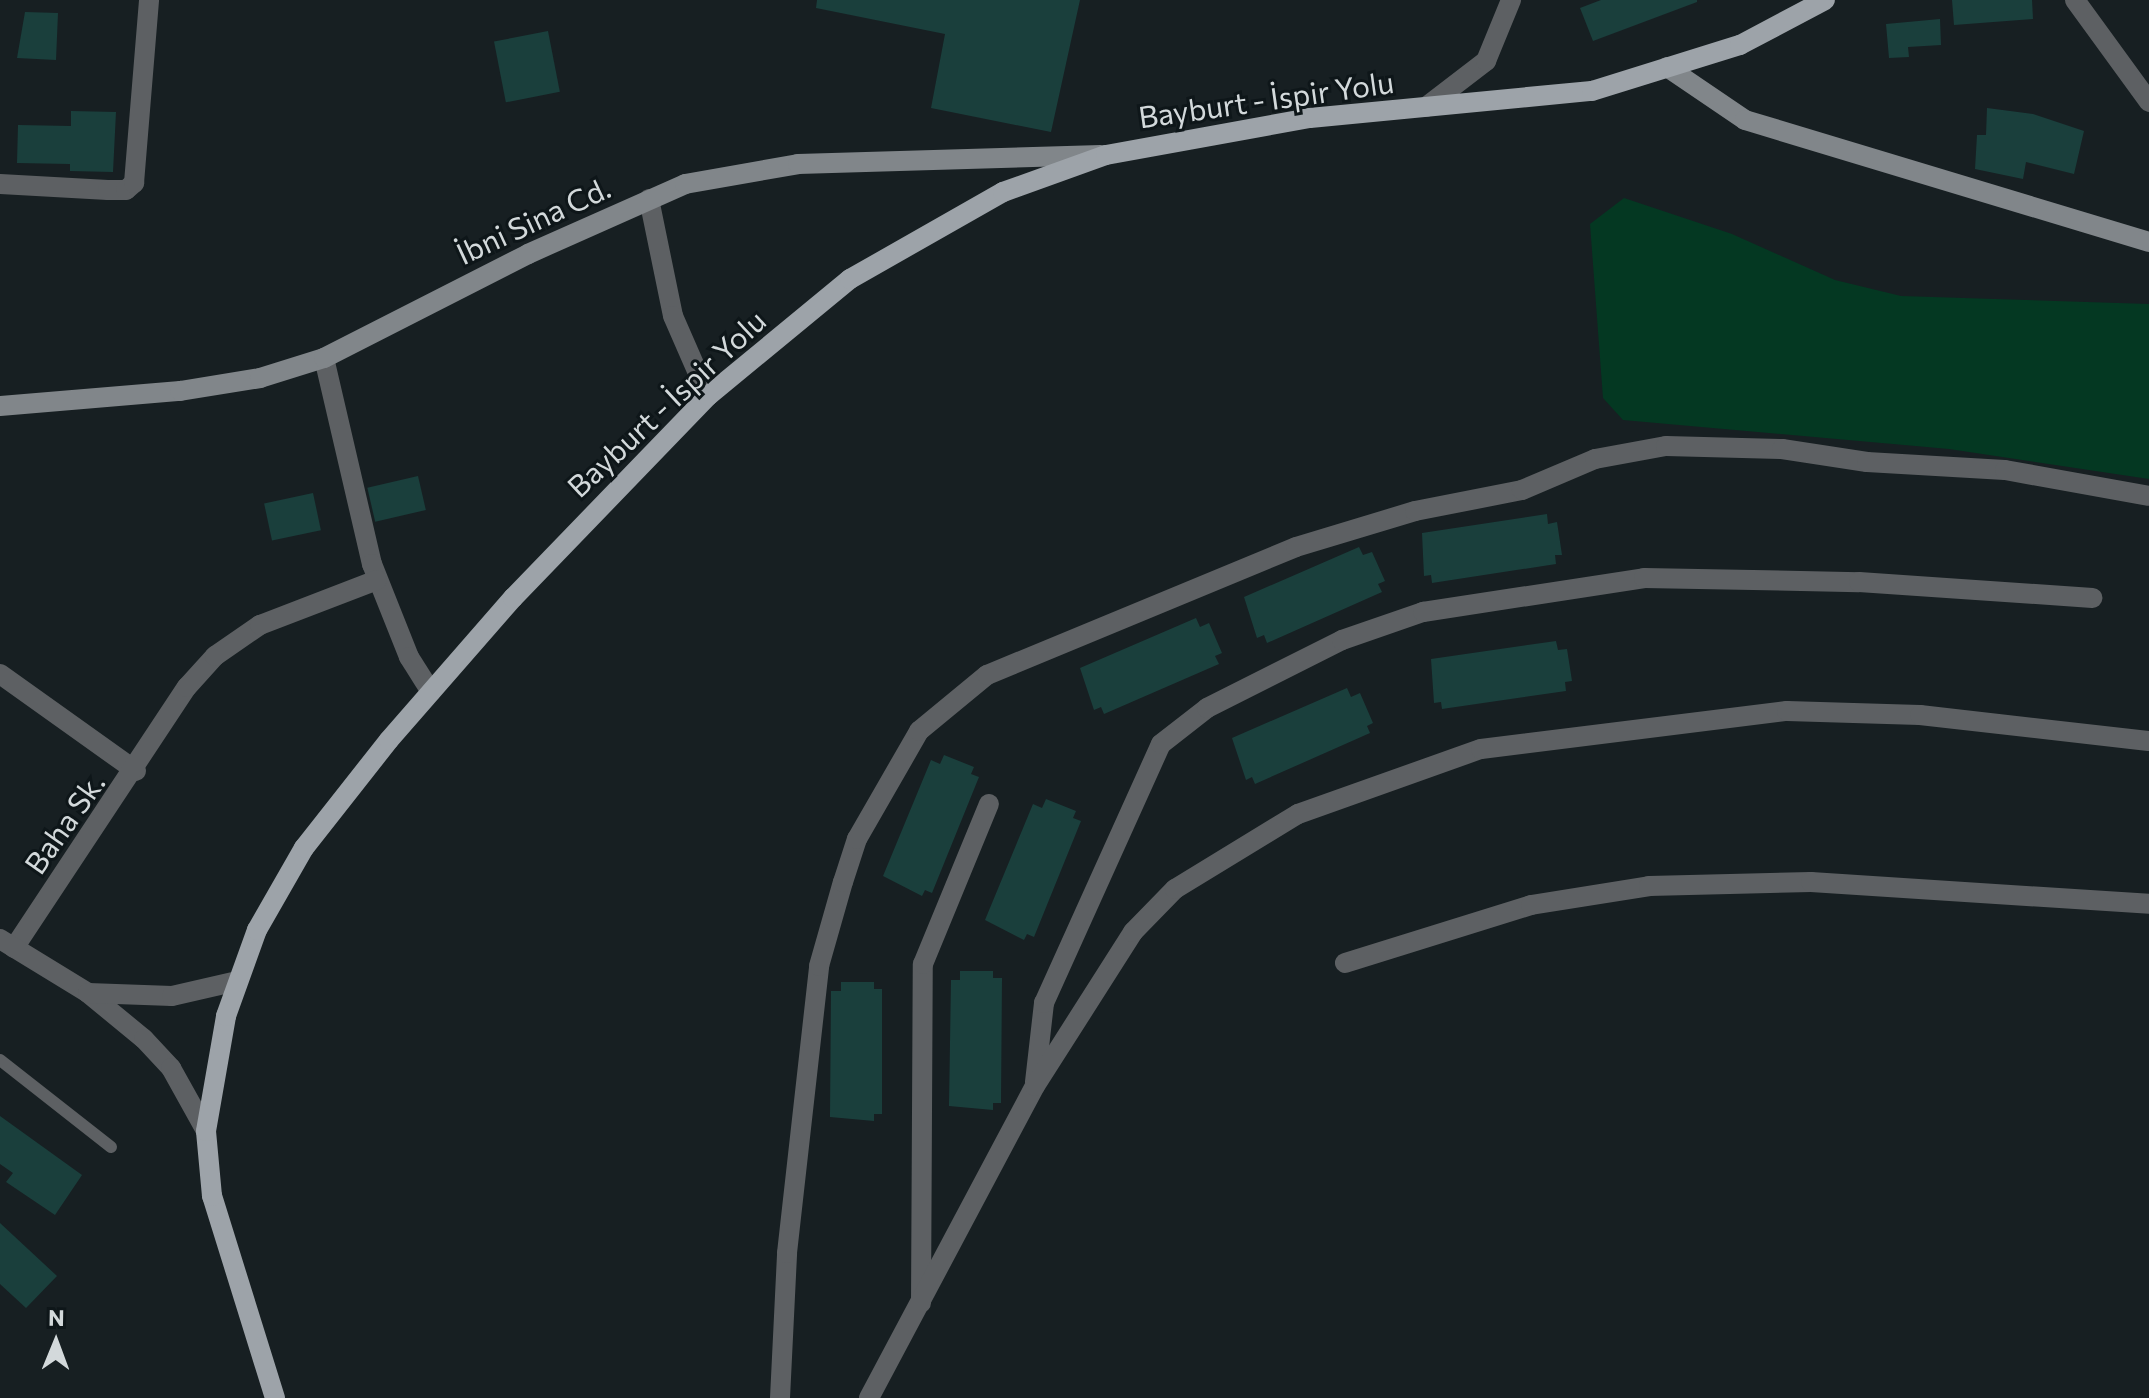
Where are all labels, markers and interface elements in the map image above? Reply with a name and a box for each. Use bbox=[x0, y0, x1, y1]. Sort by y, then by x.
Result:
street label: Bayburt - İspir Yolu bbox=[1136, 63, 1396, 135]
street label: İbni Sina Cd. bbox=[450, 169, 616, 271]
street label: Bayburt - İspir Yolu bbox=[560, 302, 772, 504]
street label: Baha Sk. bbox=[16, 766, 112, 880]
north arrow bbox=[16, 1302, 96, 1382]
text: N bbox=[48, 1304, 65, 1331]

